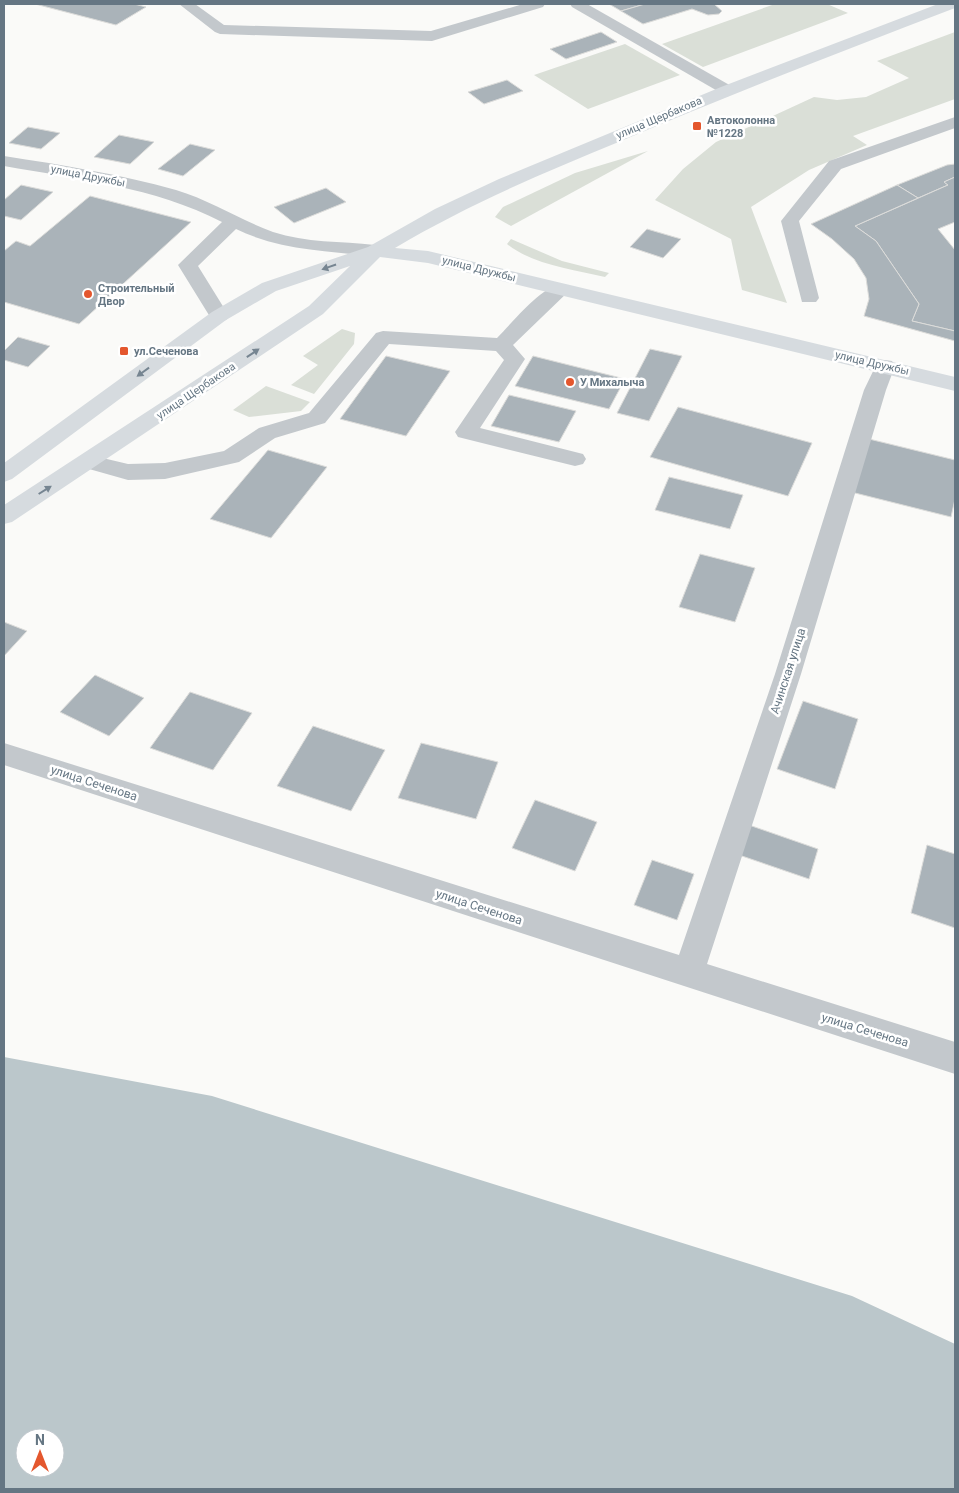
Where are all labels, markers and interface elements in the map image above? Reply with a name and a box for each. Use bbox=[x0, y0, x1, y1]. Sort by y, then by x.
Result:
street label: улица Щербакова bbox=[614, 94, 704, 142]
place label: Автоколонна №1228 bbox=[707, 114, 775, 140]
marker: Автоколонна №1228 bbox=[691, 120, 703, 132]
street label: улица Дружбы bbox=[50, 162, 126, 190]
street label: улица Дружбы bbox=[441, 254, 517, 284]
one-way arrow bbox=[321, 263, 336, 271]
place label: Строительный Двор bbox=[98, 282, 175, 308]
marker: Строительный Двор bbox=[82, 288, 94, 300]
marker: ул.Сеченова bbox=[118, 345, 130, 357]
place label: ул.Сеченова bbox=[134, 345, 199, 358]
one-way arrow bbox=[247, 348, 260, 357]
street label: улица Дружбы bbox=[834, 348, 910, 378]
street label: улица Щербакова bbox=[154, 360, 238, 422]
one-way arrow bbox=[137, 366, 150, 376]
marker: У Михалыча bbox=[564, 376, 576, 388]
place label: У Михалыча bbox=[580, 376, 644, 389]
one-way arrow bbox=[38, 486, 51, 495]
street label: Ачинская улица bbox=[768, 626, 808, 716]
street label: улица Сеченова bbox=[49, 762, 139, 804]
street label: улица Сеченова bbox=[434, 886, 524, 928]
street label: улица Сеченова bbox=[820, 1010, 910, 1050]
north arrow bbox=[15, 1428, 65, 1478]
text: N bbox=[35, 1432, 45, 1448]

